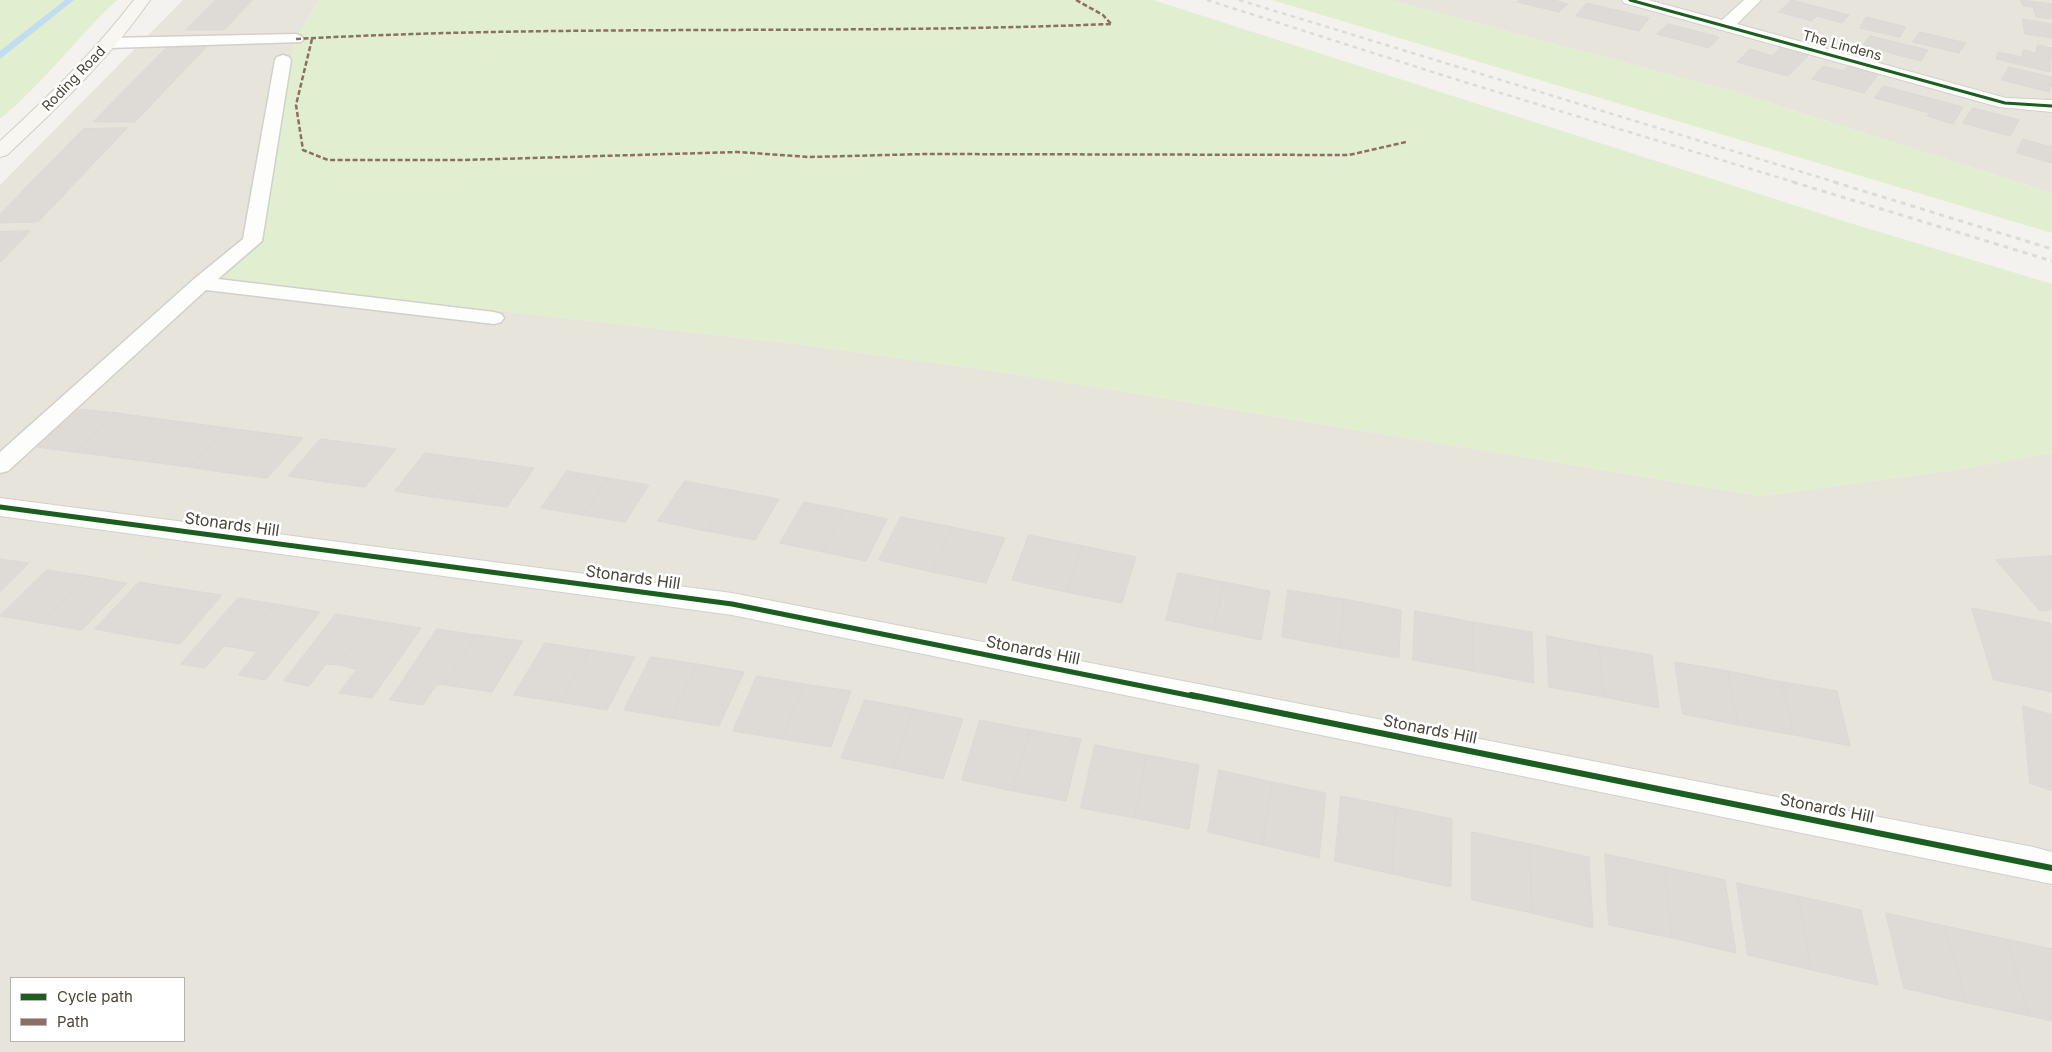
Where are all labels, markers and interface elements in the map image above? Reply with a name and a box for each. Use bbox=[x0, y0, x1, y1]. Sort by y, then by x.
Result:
street label: The Lindens bbox=[1801, 27, 1883, 65]
street label: Roding Road bbox=[39, 43, 109, 115]
street label: Stonards Hill bbox=[183, 509, 281, 541]
street label: Stonards Hill bbox=[584, 562, 682, 594]
street label: Stonards Hill bbox=[984, 632, 1082, 670]
street label: Stonards Hill bbox=[1381, 711, 1479, 749]
street label: Stonards Hill bbox=[1778, 790, 1876, 828]
legend bbox=[10, 977, 185, 1042]
text: Cycle path bbox=[57, 987, 133, 1006]
text: Path bbox=[57, 1012, 89, 1031]

